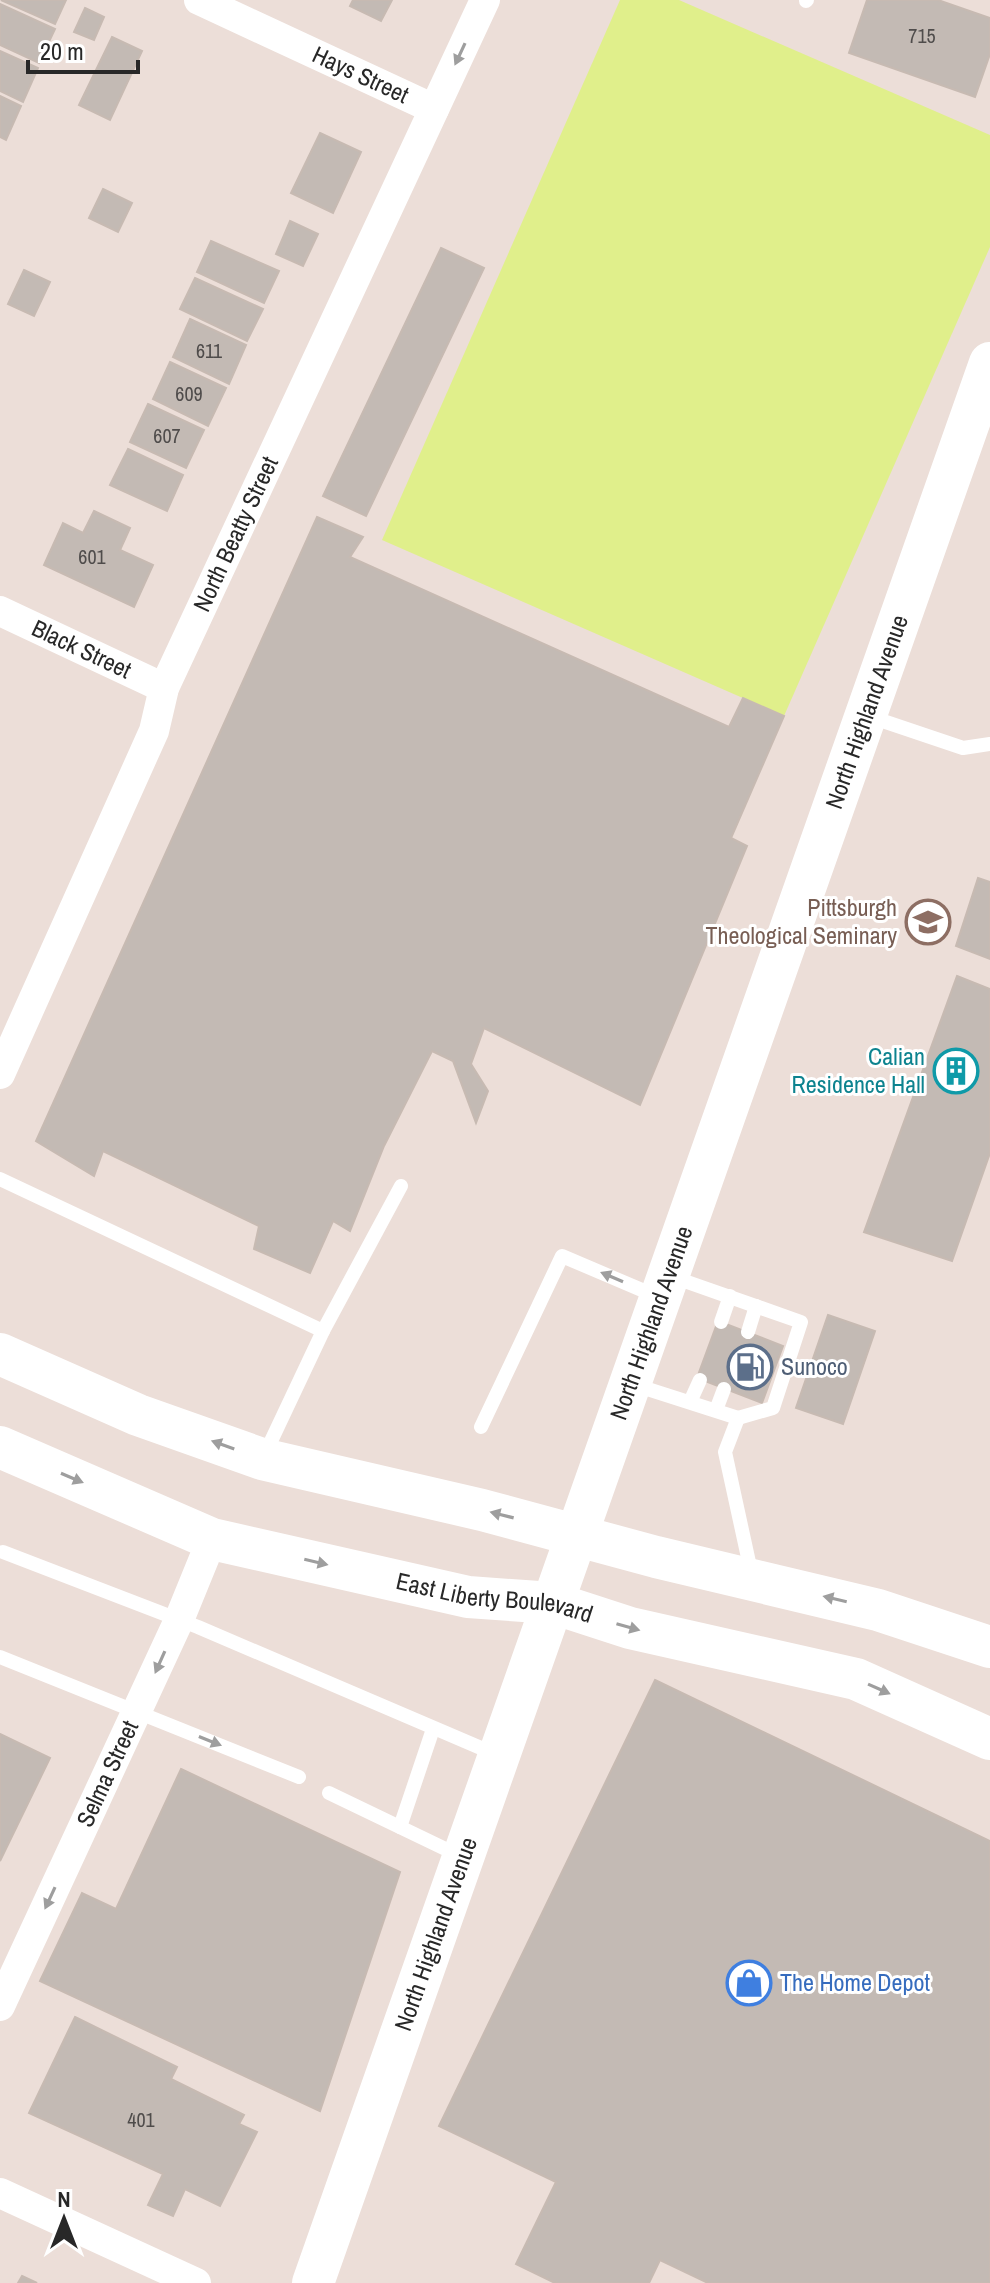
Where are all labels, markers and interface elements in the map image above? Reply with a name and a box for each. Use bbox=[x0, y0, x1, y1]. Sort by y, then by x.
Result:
house number: 715 bbox=[908, 22, 936, 49]
scale bar bbox=[28, 24, 138, 74]
text: 20 m bbox=[40, 35, 84, 67]
street label: Hays Street bbox=[307, 38, 415, 110]
one-way arrow bbox=[453, 43, 466, 66]
house number: 611 bbox=[196, 337, 222, 364]
house number: 609 bbox=[175, 380, 203, 407]
house number: 607 bbox=[153, 422, 181, 449]
street label: North Beatty Street bbox=[185, 450, 285, 616]
house number: 601 bbox=[78, 543, 106, 570]
street label: North Highland Avenue bbox=[817, 610, 915, 813]
street label: Black Street bbox=[27, 611, 137, 686]
place label: Pittsburgh Theological Seminary bbox=[706, 891, 897, 951]
school or university icon: Pittsburgh Theological Seminary bbox=[904, 898, 952, 946]
place label: Calian Residence Hall bbox=[792, 1040, 925, 1100]
building icon: Calian Residence Hall bbox=[932, 1047, 980, 1095]
street label: North Highland Avenue bbox=[602, 1221, 699, 1424]
one-way arrow bbox=[600, 1270, 623, 1283]
fuel station icon: Sunoco bbox=[726, 1343, 774, 1391]
place label: Sunoco bbox=[781, 1350, 848, 1382]
one-way arrow bbox=[210, 1439, 234, 1451]
one-way arrow bbox=[60, 1471, 83, 1484]
one-way arrow bbox=[489, 1508, 514, 1520]
one-way arrow bbox=[304, 1557, 329, 1569]
street label: East Liberty Boulevard bbox=[393, 1564, 597, 1630]
one-way arrow bbox=[823, 1593, 848, 1605]
one-way arrow bbox=[615, 1621, 640, 1633]
one-way arrow bbox=[153, 1651, 167, 1674]
one-way arrow bbox=[868, 1683, 891, 1696]
street label: Selma Street bbox=[68, 1714, 145, 1832]
one-way arrow bbox=[198, 1735, 222, 1748]
street label: North Highland Avenue bbox=[386, 1833, 484, 2035]
one-way arrow bbox=[44, 1886, 57, 1910]
shop icon: The Home Depot bbox=[725, 1959, 773, 2007]
place label: The Home Depot bbox=[780, 1966, 930, 1998]
house number: 401 bbox=[127, 2106, 155, 2133]
north arrow bbox=[24, 2179, 104, 2259]
text: N bbox=[57, 2184, 71, 2214]

